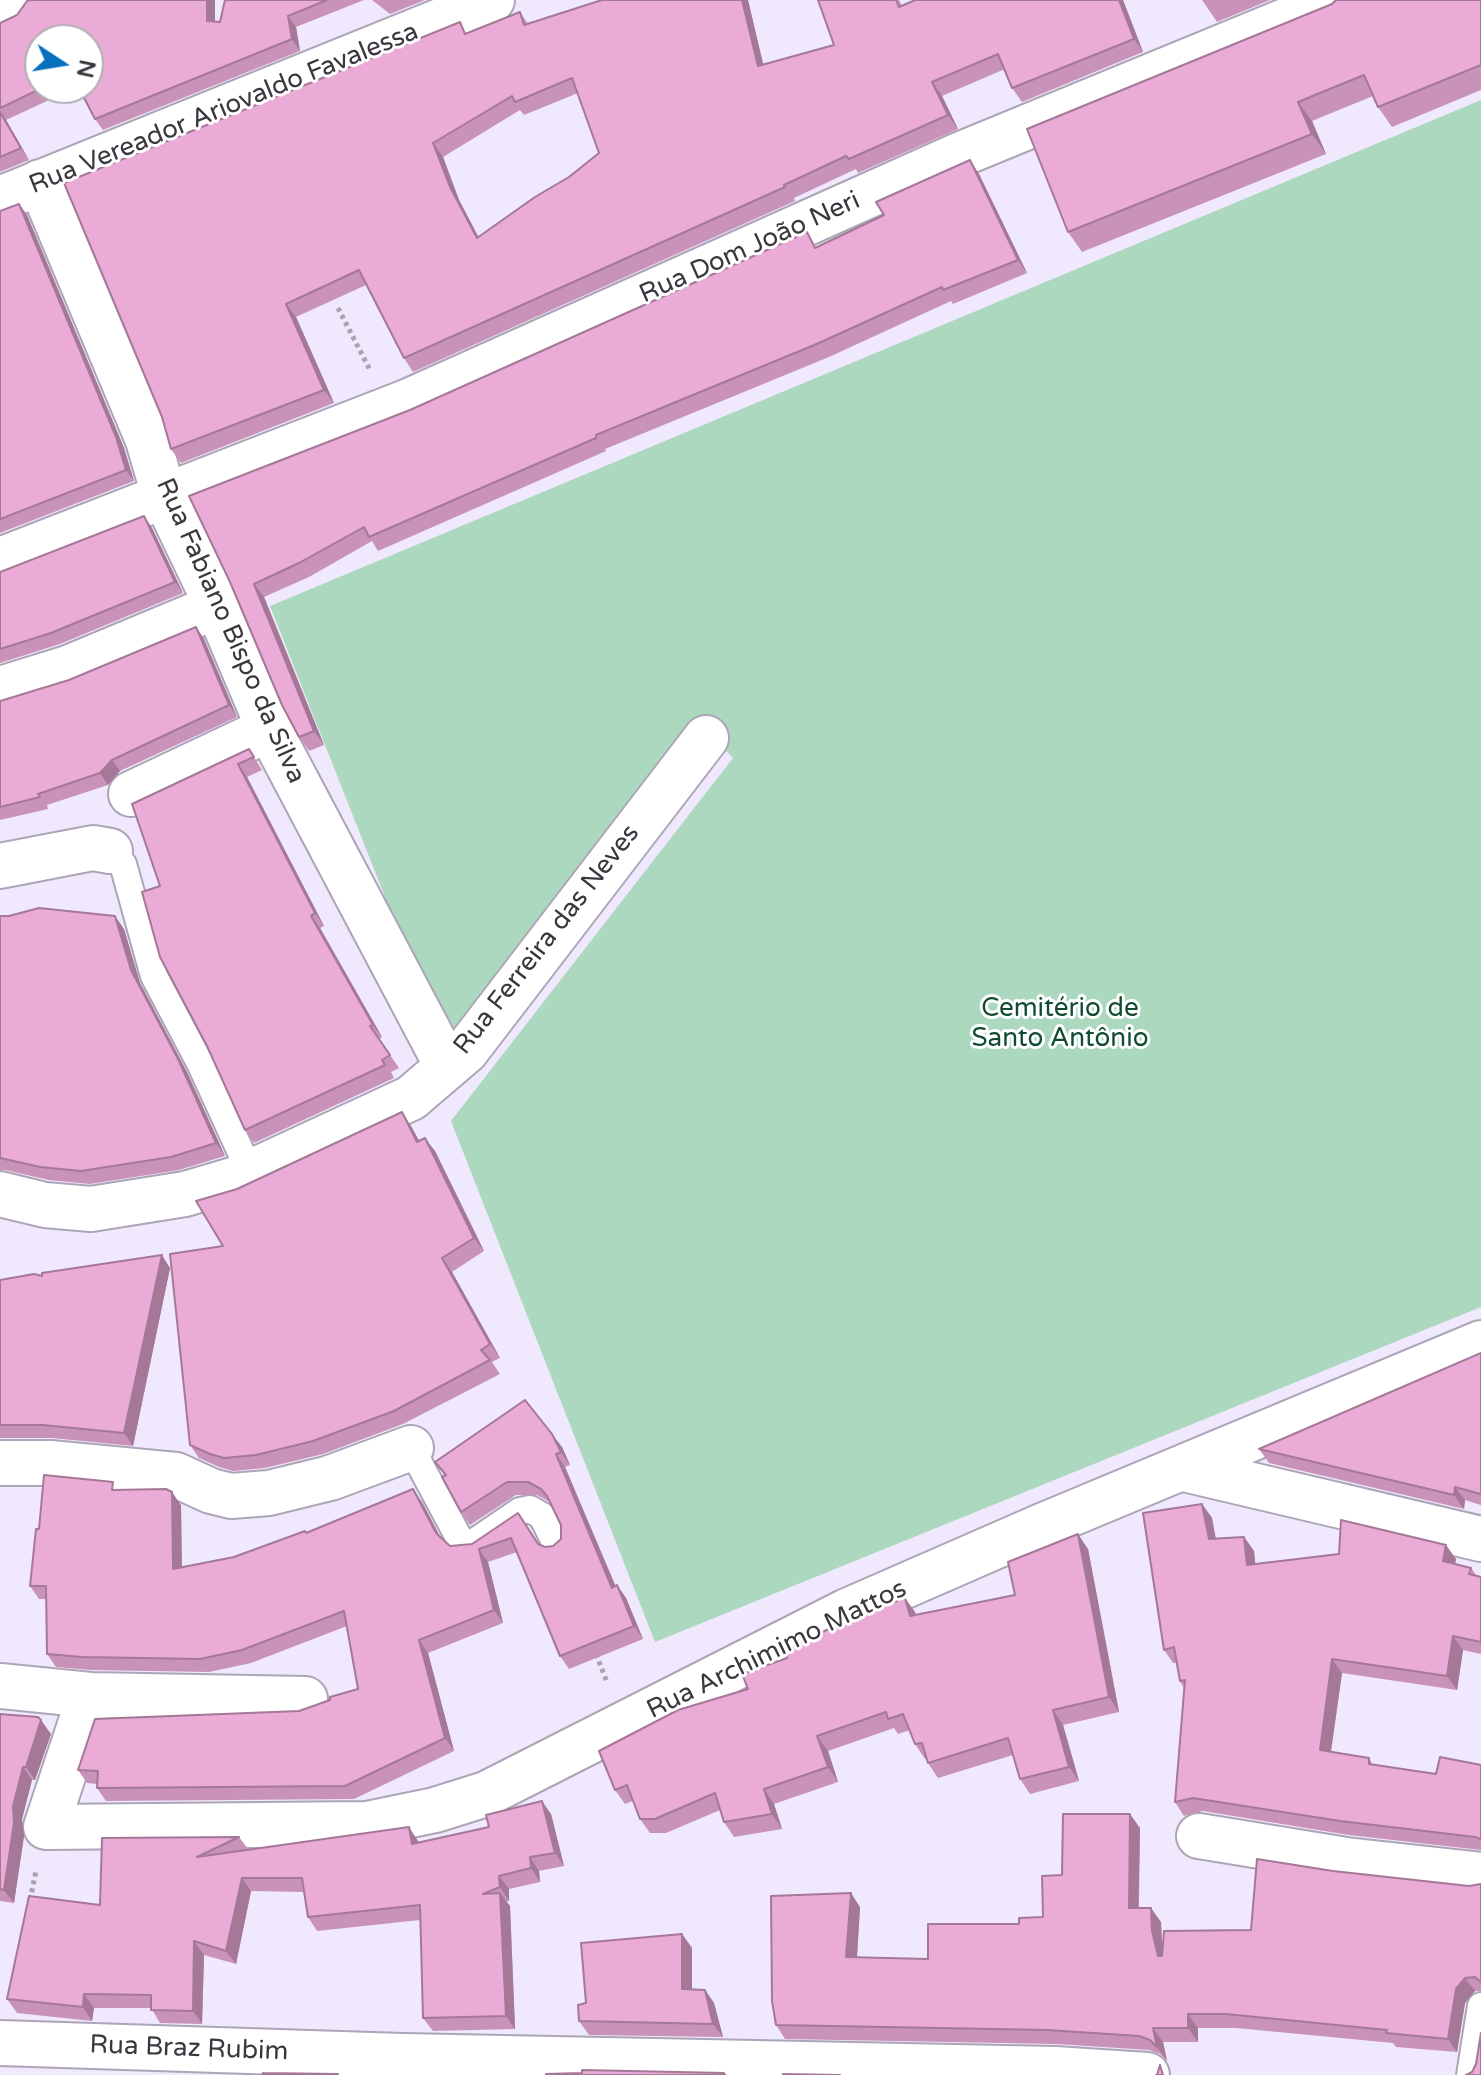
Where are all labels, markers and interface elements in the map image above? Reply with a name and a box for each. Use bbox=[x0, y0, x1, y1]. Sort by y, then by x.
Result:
street label: Rua Vereador Ariovaldo Favalessa bbox=[25, 16, 423, 202]
north arrow bbox=[24, 24, 104, 104]
text: N bbox=[71, 57, 100, 80]
street label: Rua Dom João Neri bbox=[635, 185, 865, 311]
street label: Rua Fabiano Bispo da Silva bbox=[149, 474, 311, 788]
street label: Rua Ferreira das Neves bbox=[447, 819, 647, 1061]
park label: Cemitério de Santo Antônio bbox=[972, 993, 1148, 1054]
street label: Rua Archimimo Mattos bbox=[642, 1574, 912, 1726]
street label: Rua Braz Rubim bbox=[89, 2030, 289, 2068]

